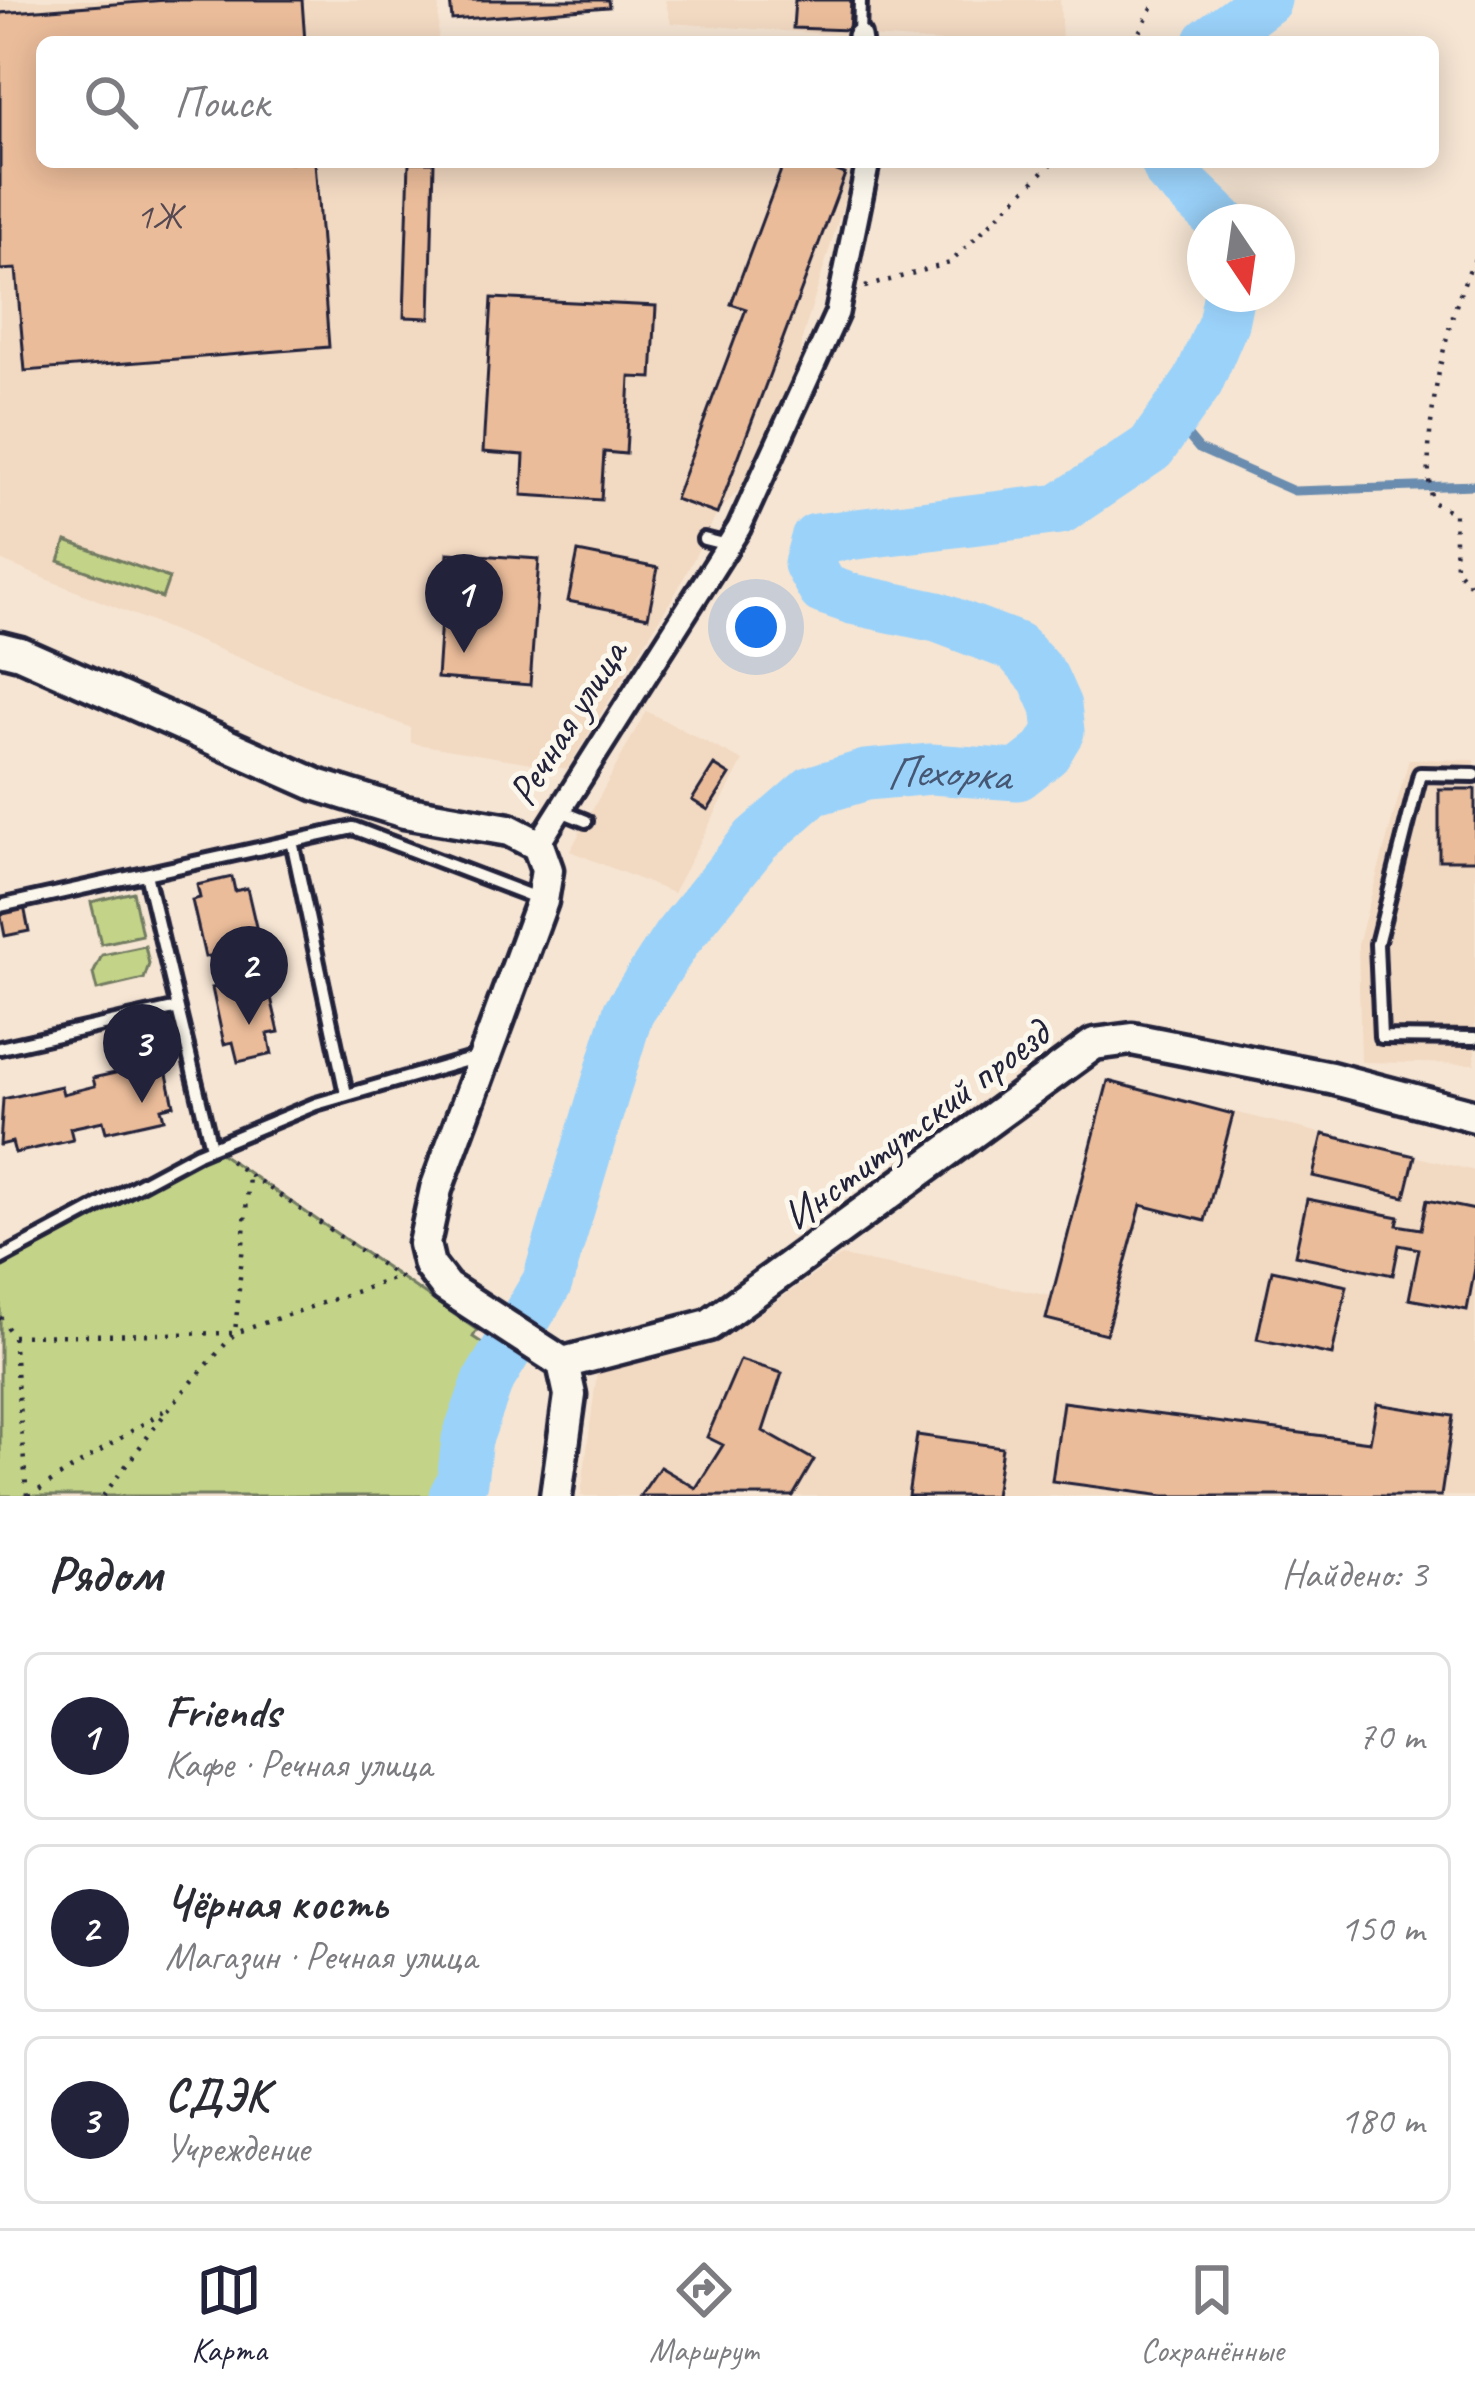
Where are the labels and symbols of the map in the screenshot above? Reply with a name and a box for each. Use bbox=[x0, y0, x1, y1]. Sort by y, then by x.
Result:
house number: 1Ж bbox=[136, 193, 186, 239]
north arrow bbox=[1187, 204, 1295, 312]
pin: 1 bbox=[425, 554, 503, 653]
your location bbox=[726, 597, 786, 657]
street label: Речная улица bbox=[496, 627, 641, 815]
water label: Пехорка bbox=[882, 742, 1016, 805]
pin: 2 bbox=[210, 926, 288, 1025]
pin: 3 bbox=[103, 1004, 181, 1103]
street label: Институтский проезд bbox=[772, 1005, 1063, 1243]

